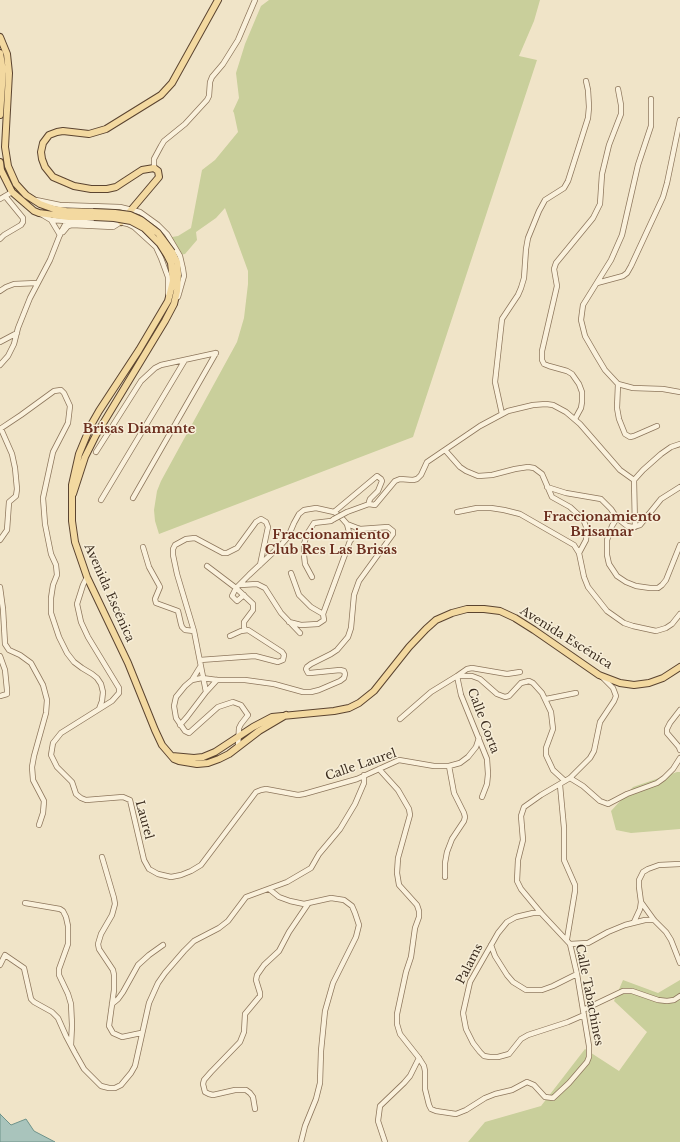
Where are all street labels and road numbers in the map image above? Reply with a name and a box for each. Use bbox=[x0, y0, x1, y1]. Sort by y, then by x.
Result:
street label: Avenida Escénica bbox=[81, 542, 137, 644]
street label: Avenida Escénica bbox=[517, 604, 615, 672]
street label: Calle Corta bbox=[464, 686, 502, 756]
street label: Calle Laurel bbox=[324, 746, 398, 784]
street label: Laurel bbox=[132, 799, 156, 841]
street label: Palams bbox=[454, 941, 486, 987]
street label: Calle Tabachines bbox=[572, 943, 606, 1047]

